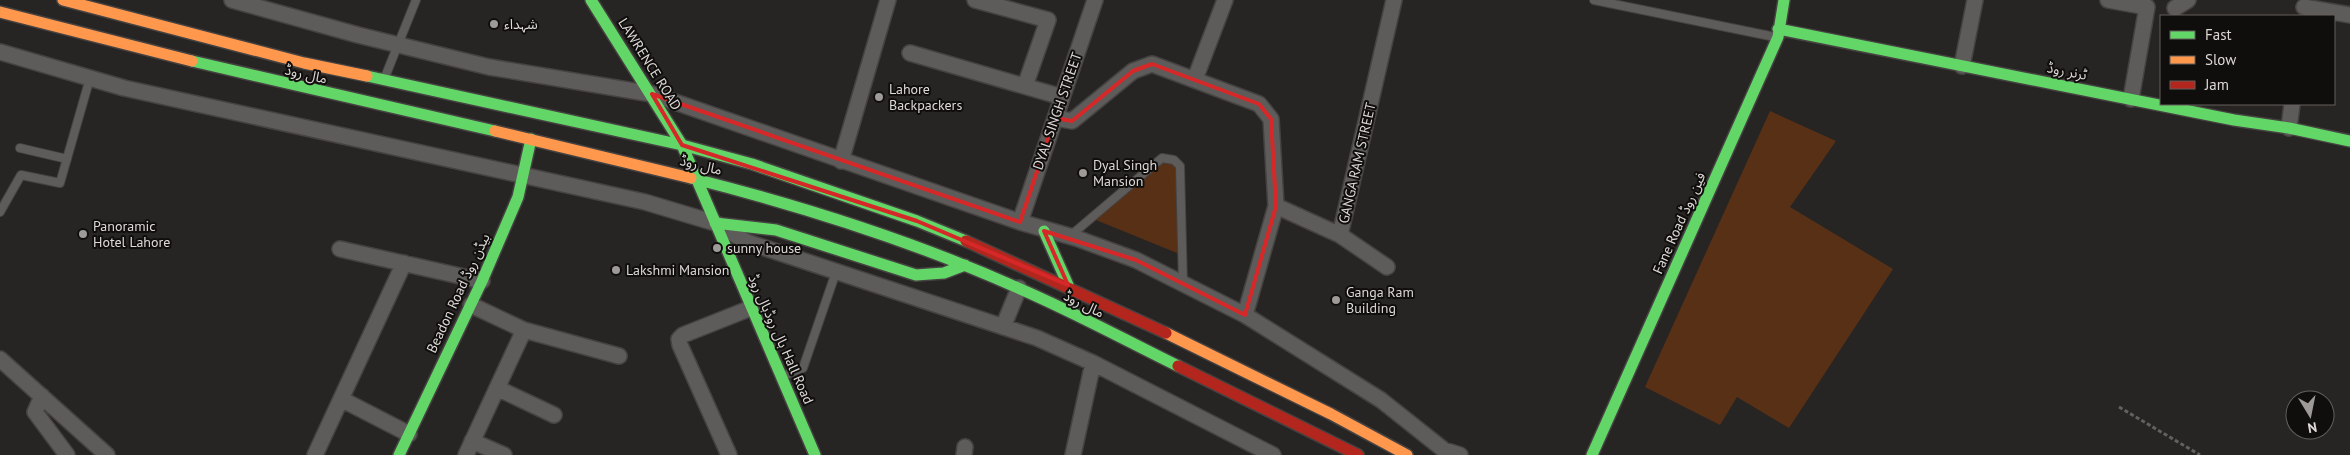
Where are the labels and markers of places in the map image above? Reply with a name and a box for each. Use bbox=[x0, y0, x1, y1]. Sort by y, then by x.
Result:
place label: شہداء bbox=[504, 15, 538, 33]
marker: شہداء bbox=[488, 18, 500, 30]
place label: Lahore Backpackers bbox=[889, 80, 962, 114]
marker: Lahore Backpackers bbox=[873, 91, 885, 103]
place label: Dyal Singh Mansion bbox=[1093, 156, 1157, 190]
marker: Dyal Singh Mansion bbox=[1077, 167, 1089, 179]
place label: Panoramic Hotel Lahore bbox=[93, 217, 170, 251]
marker: Panoramic Hotel Lahore bbox=[77, 228, 89, 240]
place label: sunny house bbox=[727, 239, 801, 257]
marker: sunny house bbox=[711, 242, 723, 254]
place label: Lakshmi Mansion bbox=[626, 261, 730, 279]
marker: Lakshmi Mansion bbox=[610, 264, 622, 276]
place label: Ganga Ram Building bbox=[1346, 283, 1414, 317]
marker: Ganga Ram Building bbox=[1330, 294, 1342, 306]

